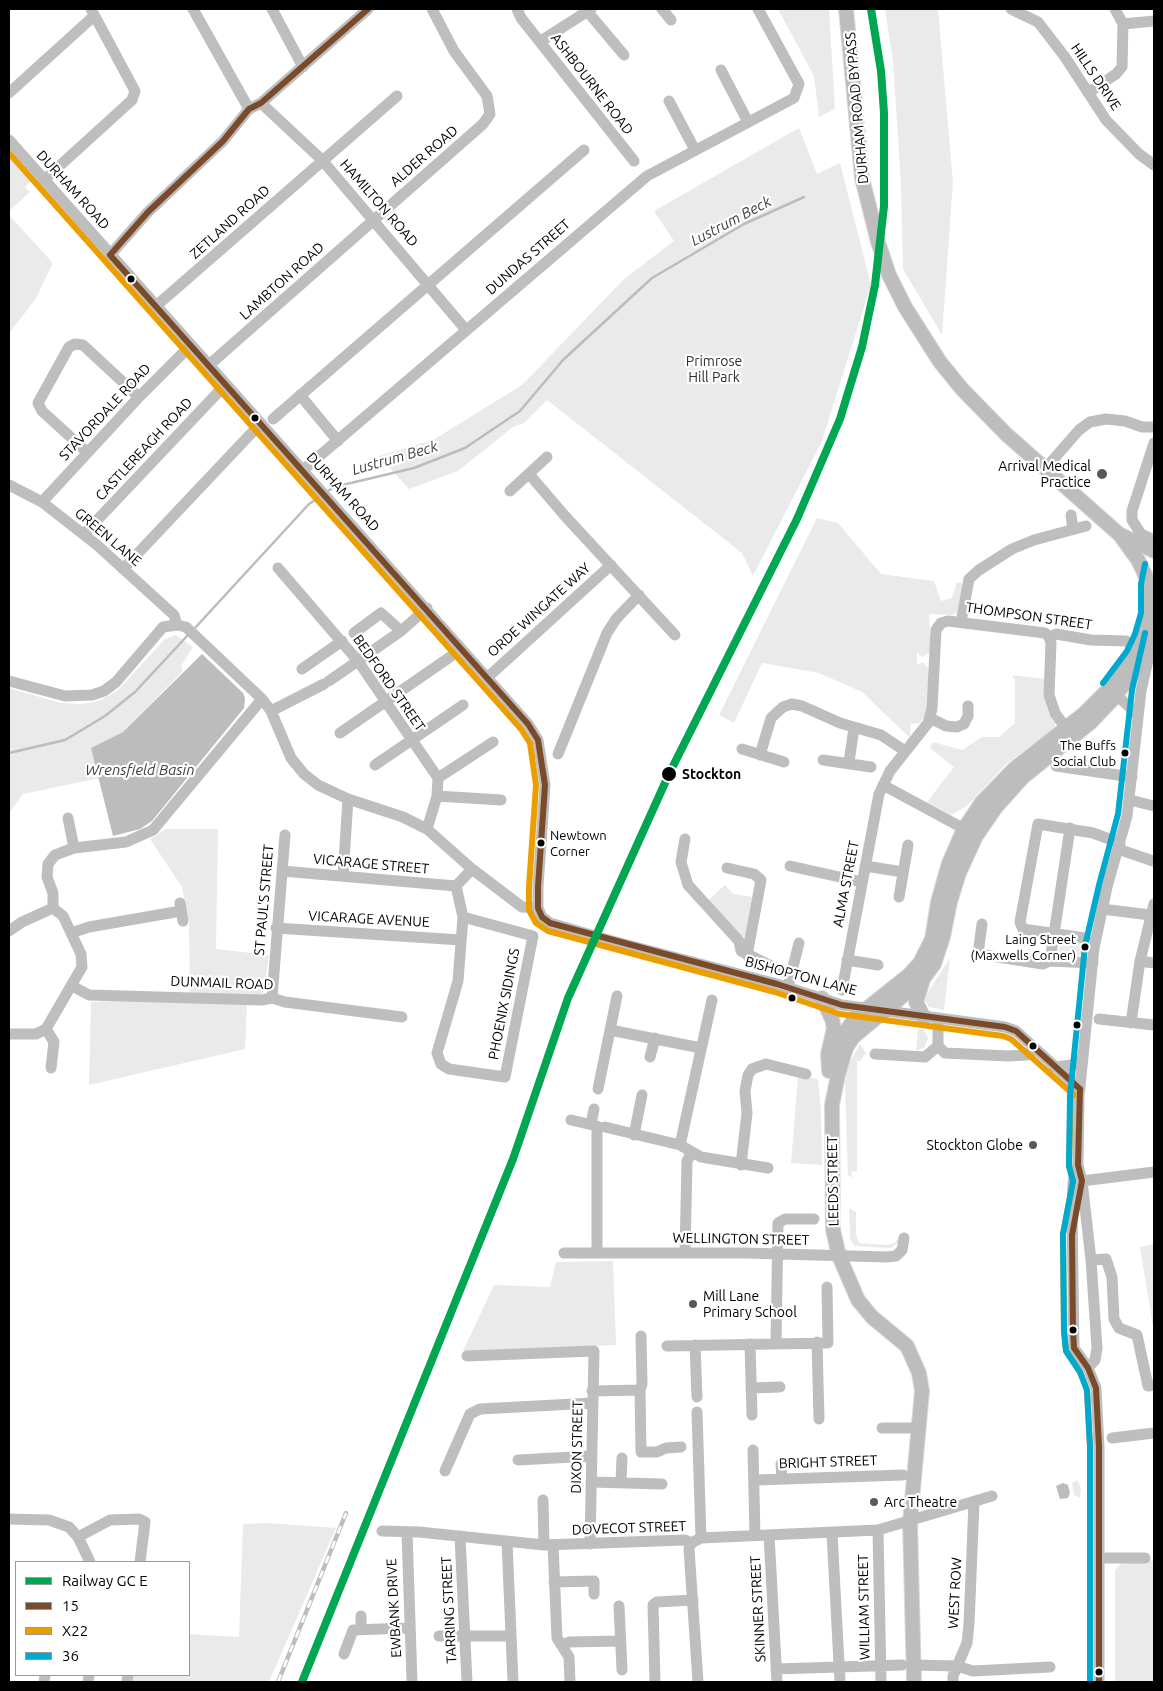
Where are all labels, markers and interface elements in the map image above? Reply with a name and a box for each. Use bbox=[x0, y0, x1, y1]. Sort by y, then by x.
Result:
street label: ASHBOURNE ROAD bbox=[547, 30, 637, 138]
street label: DURHAM ROAD BYPASS bbox=[842, 31, 872, 185]
street label: HILLS DRIVE bbox=[1067, 40, 1125, 114]
street label: ALDER ROAD bbox=[387, 122, 461, 190]
street label: DURHAM ROAD bbox=[33, 147, 113, 233]
street label: HAMILTON ROAD bbox=[336, 156, 422, 250]
street label: ZETLAND ROAD bbox=[187, 182, 273, 262]
water label: Lustrum Beck bbox=[688, 192, 774, 250]
street label: DUNDAS STREET bbox=[482, 216, 574, 298]
street label: LAMBTON ROAD bbox=[236, 239, 328, 323]
unlabelled marker bbox=[126, 274, 136, 284]
park label: Primrose Hill Park bbox=[686, 353, 742, 386]
street label: STAVORDALE ROAD bbox=[56, 360, 154, 464]
street label: CASTLEREAGH ROAD bbox=[92, 394, 196, 504]
unlabelled marker bbox=[250, 413, 260, 423]
water label: Lustrum Beck bbox=[350, 437, 440, 479]
street label: DURHAM ROAD bbox=[303, 449, 383, 535]
place label: Arrival Medical Practice bbox=[998, 458, 1091, 491]
marker: Arrival Medical Practice bbox=[1095, 467, 1109, 481]
street label: GREEN LANE bbox=[71, 504, 145, 570]
street label: ORDE WINGATE WAY bbox=[484, 559, 594, 661]
street label: THOMPSON STREET bbox=[965, 599, 1093, 633]
street label: BEDFORD STREET bbox=[349, 631, 429, 735]
place label: The Buffs Social Club bbox=[1053, 738, 1116, 769]
marker: The Buffs Social Club bbox=[1120, 748, 1130, 758]
water label: Wrensfield Basin bbox=[85, 761, 195, 779]
marker: Stockton bbox=[660, 765, 678, 783]
place label: Stockton bbox=[682, 766, 741, 782]
place label: Newtown Corner bbox=[550, 828, 607, 859]
marker: Newtown Corner bbox=[536, 838, 546, 848]
street label: ALMA STREET bbox=[829, 839, 863, 929]
street label: ST PAUL'S STREET bbox=[251, 844, 277, 956]
street label: VICARAGE STREET bbox=[312, 851, 430, 877]
street label: VICARAGE AVENUE bbox=[308, 907, 430, 931]
place label: Laing Street (Maxwells Corner) bbox=[971, 932, 1076, 963]
marker: Laing Street (Maxwells Corner) bbox=[1080, 942, 1090, 952]
street label: PHOENIX SIDINGS bbox=[485, 947, 523, 1061]
street label: BISHOPTON LANE bbox=[743, 953, 859, 999]
street label: DUNMAIL ROAD bbox=[170, 973, 274, 993]
unlabelled marker bbox=[787, 993, 797, 1003]
unlabelled marker bbox=[1072, 1020, 1082, 1030]
unlabelled marker bbox=[1028, 1041, 1038, 1051]
street label: LEEDS STREET bbox=[824, 1136, 842, 1226]
place label: Stockton Globe bbox=[927, 1137, 1023, 1153]
marker: Stockton Globe bbox=[1027, 1139, 1039, 1151]
street label: WELLINGTON STREET bbox=[672, 1229, 810, 1249]
place label: Mill Lane Primary School bbox=[703, 1288, 797, 1320]
marker: Mill Lane Primary School bbox=[687, 1298, 699, 1310]
unlabelled marker bbox=[1068, 1325, 1078, 1335]
street label: DIXON STREET bbox=[568, 1400, 586, 1494]
street label: BRIGHT STREET bbox=[778, 1452, 878, 1472]
place label: Arc Theatre bbox=[884, 1494, 957, 1510]
marker: Arc Theatre bbox=[868, 1496, 880, 1508]
street label: DOVECOT STREET bbox=[571, 1518, 687, 1538]
street label: WILLIAM STREET bbox=[855, 1554, 873, 1660]
street label: SKINNER STREET bbox=[747, 1555, 769, 1663]
street label: TARRING STREET bbox=[438, 1556, 460, 1664]
street label: WEST ROW bbox=[945, 1557, 965, 1629]
street label: EWBANK DRIVE bbox=[383, 1558, 405, 1658]
legend bbox=[15, 1561, 190, 1676]
text: Railway GC E bbox=[62, 1572, 148, 1589]
text: 15 bbox=[62, 1597, 79, 1614]
text: X22 bbox=[62, 1622, 88, 1639]
text: 36 bbox=[62, 1647, 79, 1664]
unlabelled marker bbox=[1094, 1667, 1104, 1677]

